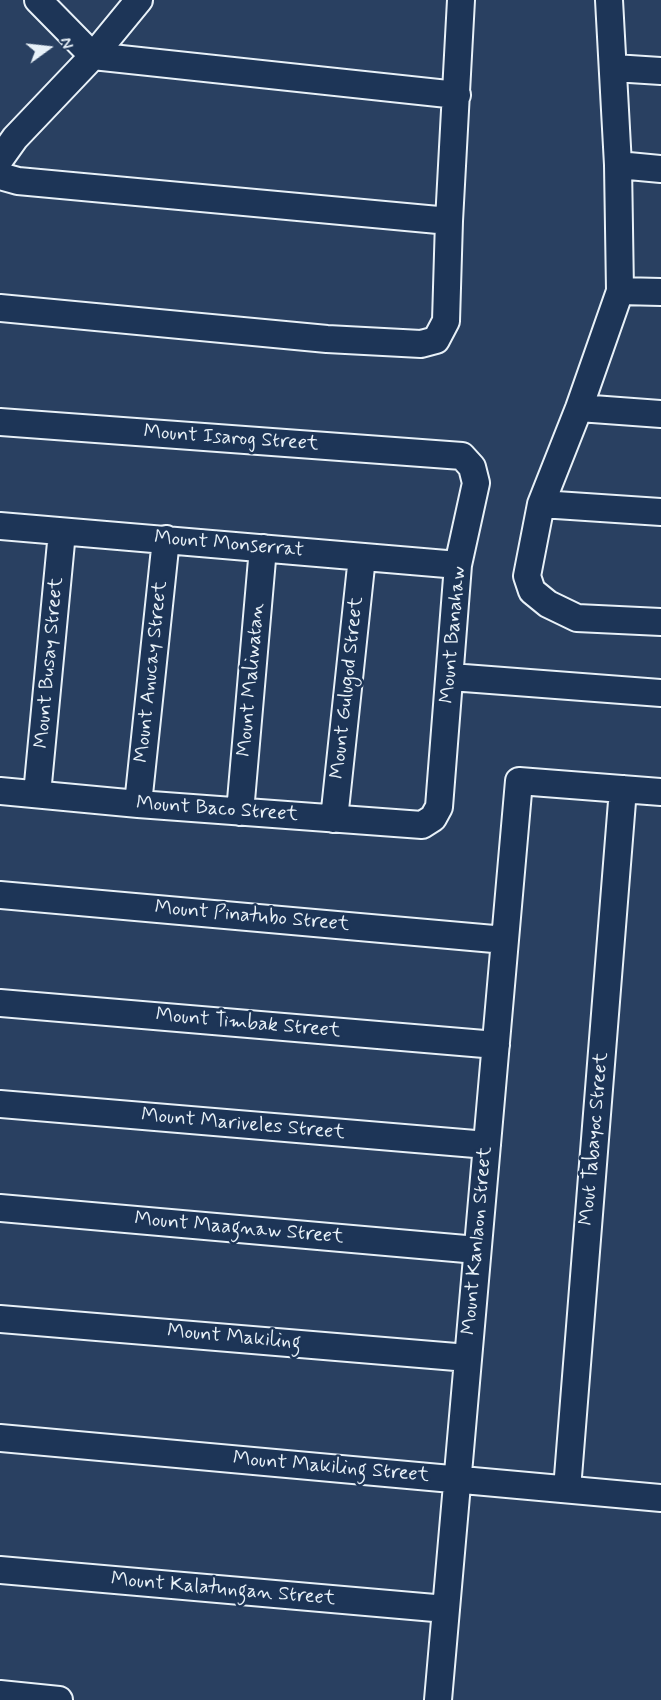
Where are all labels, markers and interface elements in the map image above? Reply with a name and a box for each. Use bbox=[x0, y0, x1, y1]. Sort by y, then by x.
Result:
north arrow bbox=[18, 18, 78, 78]
text: N bbox=[54, 35, 77, 51]
street label: Mount Isarog Street bbox=[143, 421, 319, 457]
street label: Mount Monserrat bbox=[153, 526, 305, 564]
street label: Mount Banahaw bbox=[436, 565, 472, 705]
street label: Mount Busay Street bbox=[31, 576, 69, 750]
street label: Mount Anucay Street bbox=[131, 580, 173, 764]
street label: Mount Gulugod Street bbox=[326, 596, 370, 780]
street label: Mount Maliwatan bbox=[233, 602, 271, 758]
street label: Mount Baco Street bbox=[135, 792, 299, 828]
street label: Mount Pinatubo Street bbox=[154, 897, 350, 937]
street label: Mount Timbak Street bbox=[155, 1004, 341, 1044]
street label: Mout Tabayoc Street bbox=[575, 1051, 615, 1227]
street label: Mount Mariveles Street bbox=[140, 1104, 346, 1146]
street label: Mount Kanlaon Street bbox=[458, 1146, 498, 1336]
street label: Mount Maagnaw Street bbox=[133, 1208, 345, 1250]
street label: Mount Makiling bbox=[166, 1320, 302, 1356]
street label: Mount Makiling Street bbox=[232, 1447, 430, 1489]
street label: Mount Kalatungan Street bbox=[110, 1568, 336, 1612]

